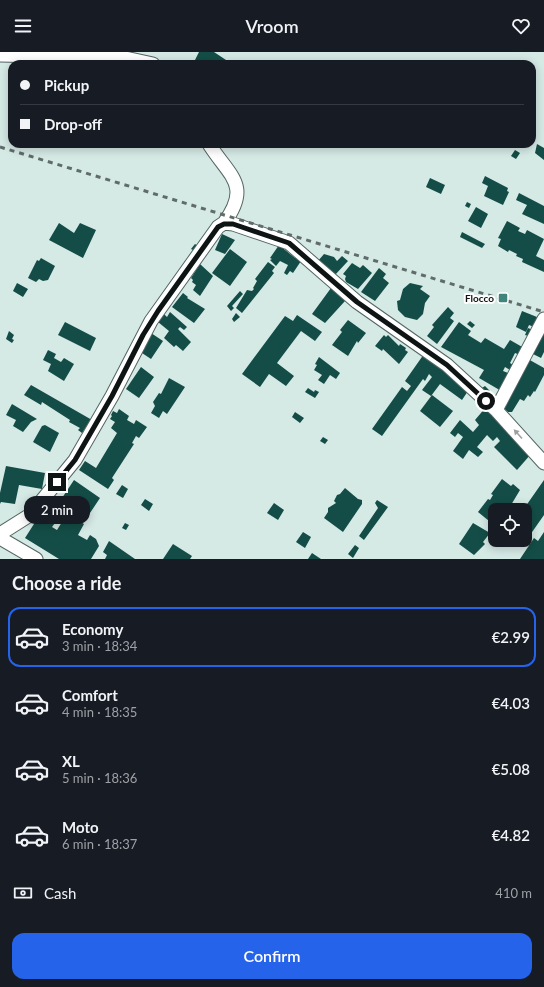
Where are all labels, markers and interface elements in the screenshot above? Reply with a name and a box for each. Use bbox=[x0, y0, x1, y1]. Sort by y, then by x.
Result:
icon: menu bbox=[12, 15, 34, 37]
text: Vroom bbox=[245, 15, 299, 37]
icon: heart bbox=[510, 15, 532, 37]
text: Pickup bbox=[44, 76, 89, 94]
text: Drop-off bbox=[44, 115, 102, 133]
place label: Flocco bbox=[465, 292, 494, 304]
marker: Flocco bbox=[497, 292, 509, 304]
route start bbox=[477, 392, 495, 410]
one-way arrow bbox=[513, 429, 523, 439]
route end bbox=[48, 473, 66, 491]
callout: 2 min bbox=[24, 496, 90, 524]
text: 2 min bbox=[41, 502, 73, 518]
map controls bbox=[488, 503, 532, 547]
button: locate bbox=[488, 503, 532, 547]
text: Choose a ride bbox=[12, 572, 121, 594]
icon: car bbox=[14, 619, 50, 655]
text: Economy bbox=[62, 620, 123, 638]
text: €2.99 bbox=[492, 628, 530, 646]
text: 3 min · 18:34 bbox=[62, 638, 137, 654]
icon: car bbox=[14, 685, 50, 721]
text: Comfort bbox=[62, 686, 118, 704]
text: €4.03 bbox=[492, 694, 530, 712]
text: 4 min · 18:35 bbox=[62, 704, 137, 720]
icon: car bbox=[14, 751, 50, 787]
text: XL bbox=[62, 752, 80, 770]
text: €5.08 bbox=[492, 760, 530, 778]
text: 5 min · 18:36 bbox=[62, 770, 137, 786]
icon: car bbox=[14, 817, 50, 853]
text: Moto bbox=[62, 818, 99, 836]
text: €4.82 bbox=[492, 826, 530, 844]
text: 6 min · 18:37 bbox=[62, 836, 137, 852]
icon: cash bbox=[12, 882, 34, 904]
text: Cash bbox=[44, 884, 76, 902]
text: 410 m bbox=[495, 885, 532, 901]
button: Confirm bbox=[12, 933, 532, 979]

